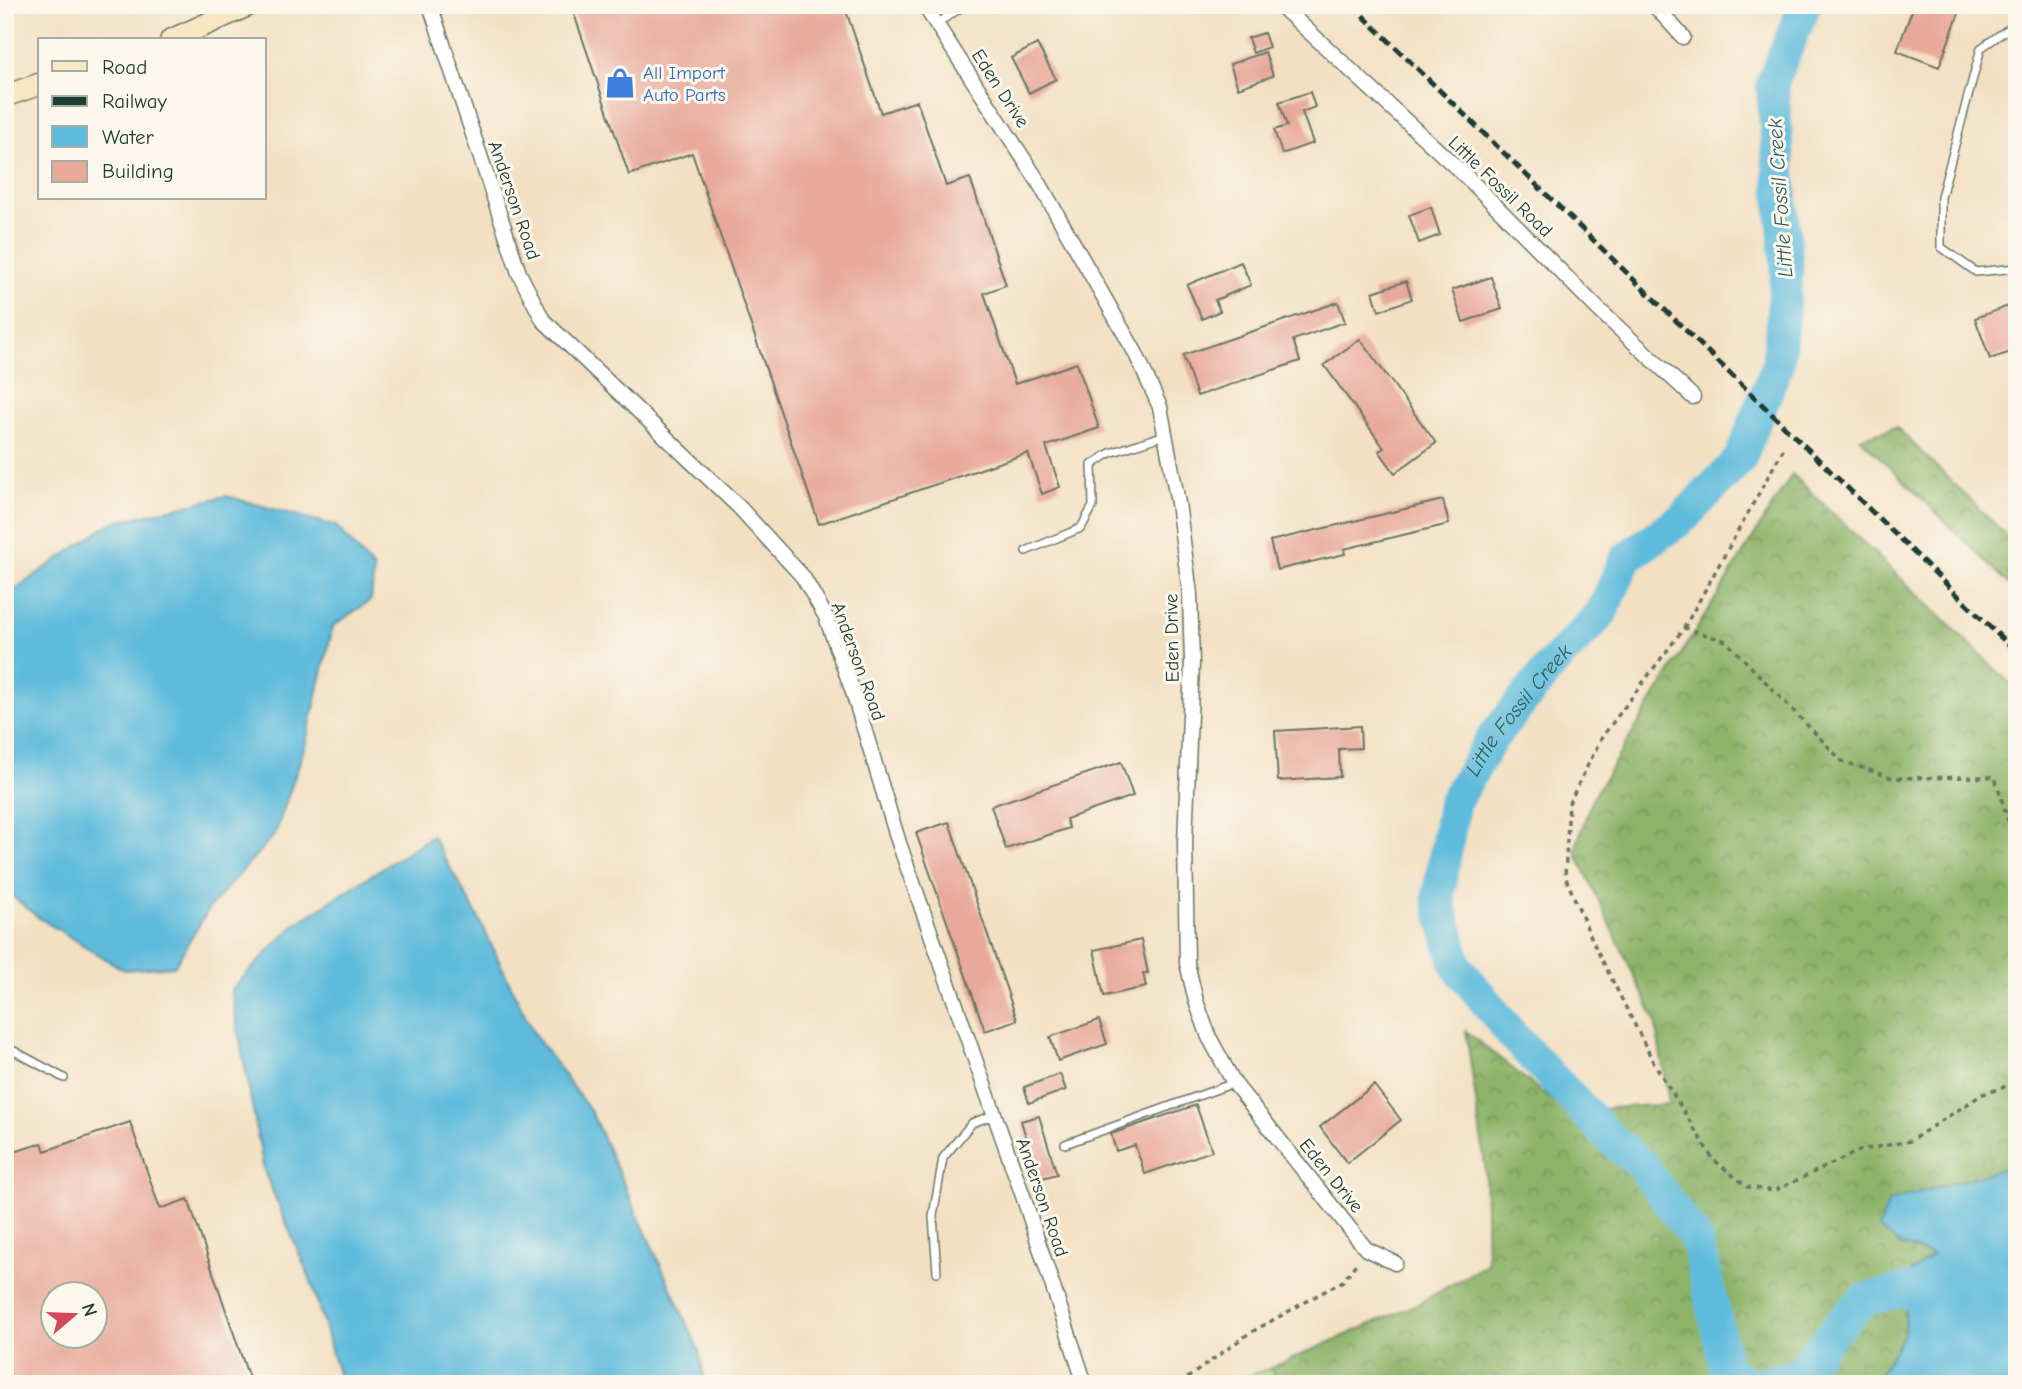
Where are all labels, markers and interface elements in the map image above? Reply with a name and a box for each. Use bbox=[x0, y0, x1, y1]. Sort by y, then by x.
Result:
legend bbox=[38, 38, 266, 200]
street label: Eden Drive bbox=[967, 45, 1034, 132]
text: Road bbox=[102, 55, 147, 79]
place label: All Import Auto Parts bbox=[643, 62, 726, 106]
shop icon: All Import Auto Parts bbox=[603, 66, 637, 100]
text: Railway bbox=[102, 89, 167, 113]
water label: Little Fossil Creek bbox=[1762, 117, 1798, 278]
text: Water bbox=[102, 125, 155, 149]
street label: Little Fossil Road bbox=[1444, 132, 1557, 242]
street label: Anderson Road bbox=[483, 138, 545, 263]
text: Building bbox=[102, 159, 174, 183]
street label: Eden Drive bbox=[1160, 593, 1184, 683]
street label: Anderson Road bbox=[826, 599, 890, 724]
water label: Little Fossil Creek bbox=[1461, 639, 1577, 780]
street label: Eden Drive bbox=[1295, 1134, 1368, 1217]
street label: Anderson Road bbox=[1011, 1135, 1073, 1260]
north arrow bbox=[38, 1280, 108, 1350]
text: N bbox=[77, 1300, 102, 1319]

